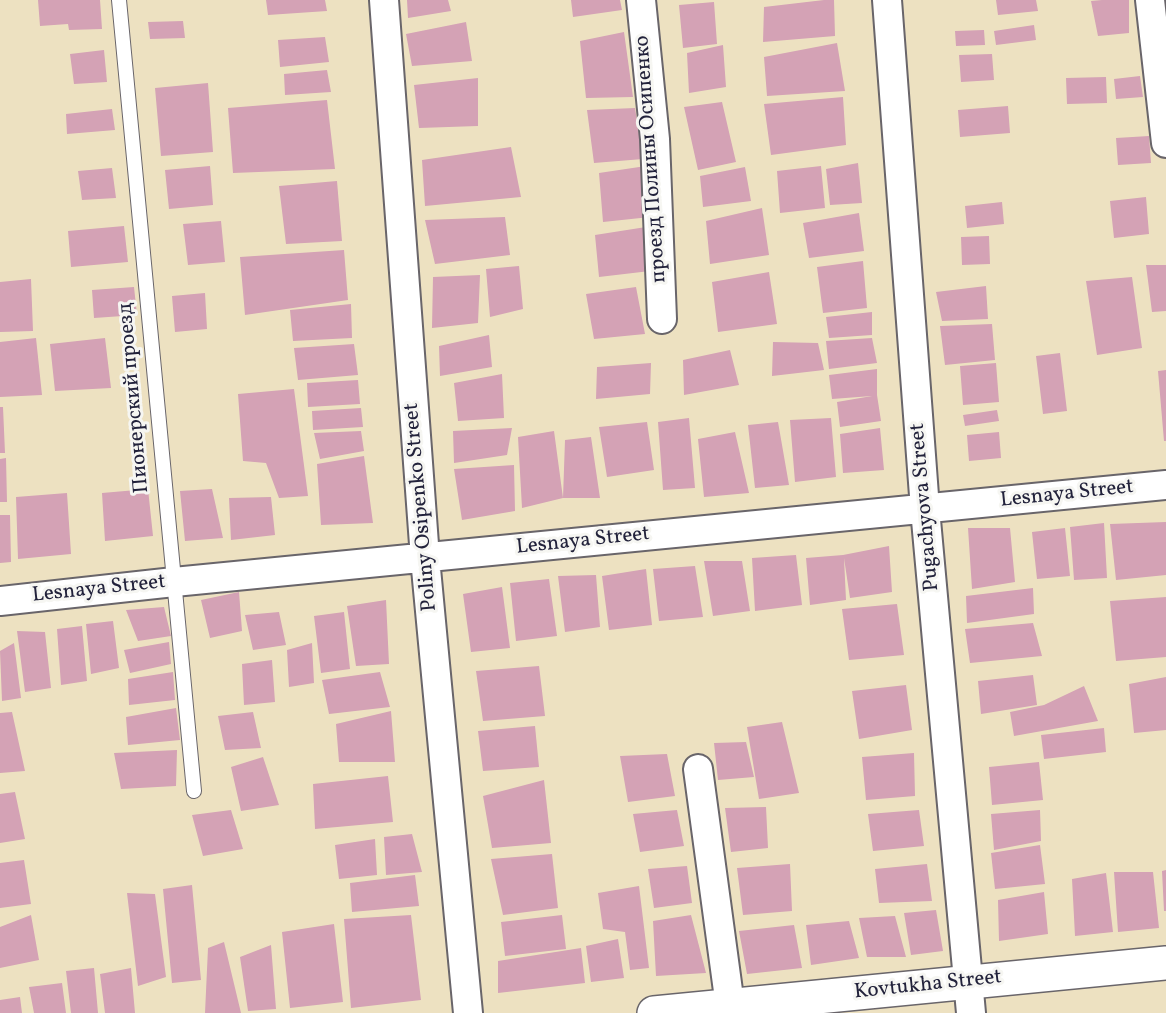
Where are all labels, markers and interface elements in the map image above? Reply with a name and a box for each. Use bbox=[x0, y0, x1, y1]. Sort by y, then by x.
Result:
street label: проезд Полины Осипенко bbox=[631, 34, 673, 284]
street label: Пионерский проезд bbox=[114, 302, 156, 494]
street label: Poliny Osipenko Street bbox=[400, 402, 444, 612]
street label: Pugachyova Street bbox=[906, 422, 946, 592]
street label: Lesnaya Street bbox=[999, 475, 1135, 515]
street label: Lesnaya Street bbox=[515, 522, 651, 562]
street label: Lesnaya Street bbox=[31, 570, 167, 610]
street label: Kovtukha Street bbox=[853, 966, 1003, 1006]

